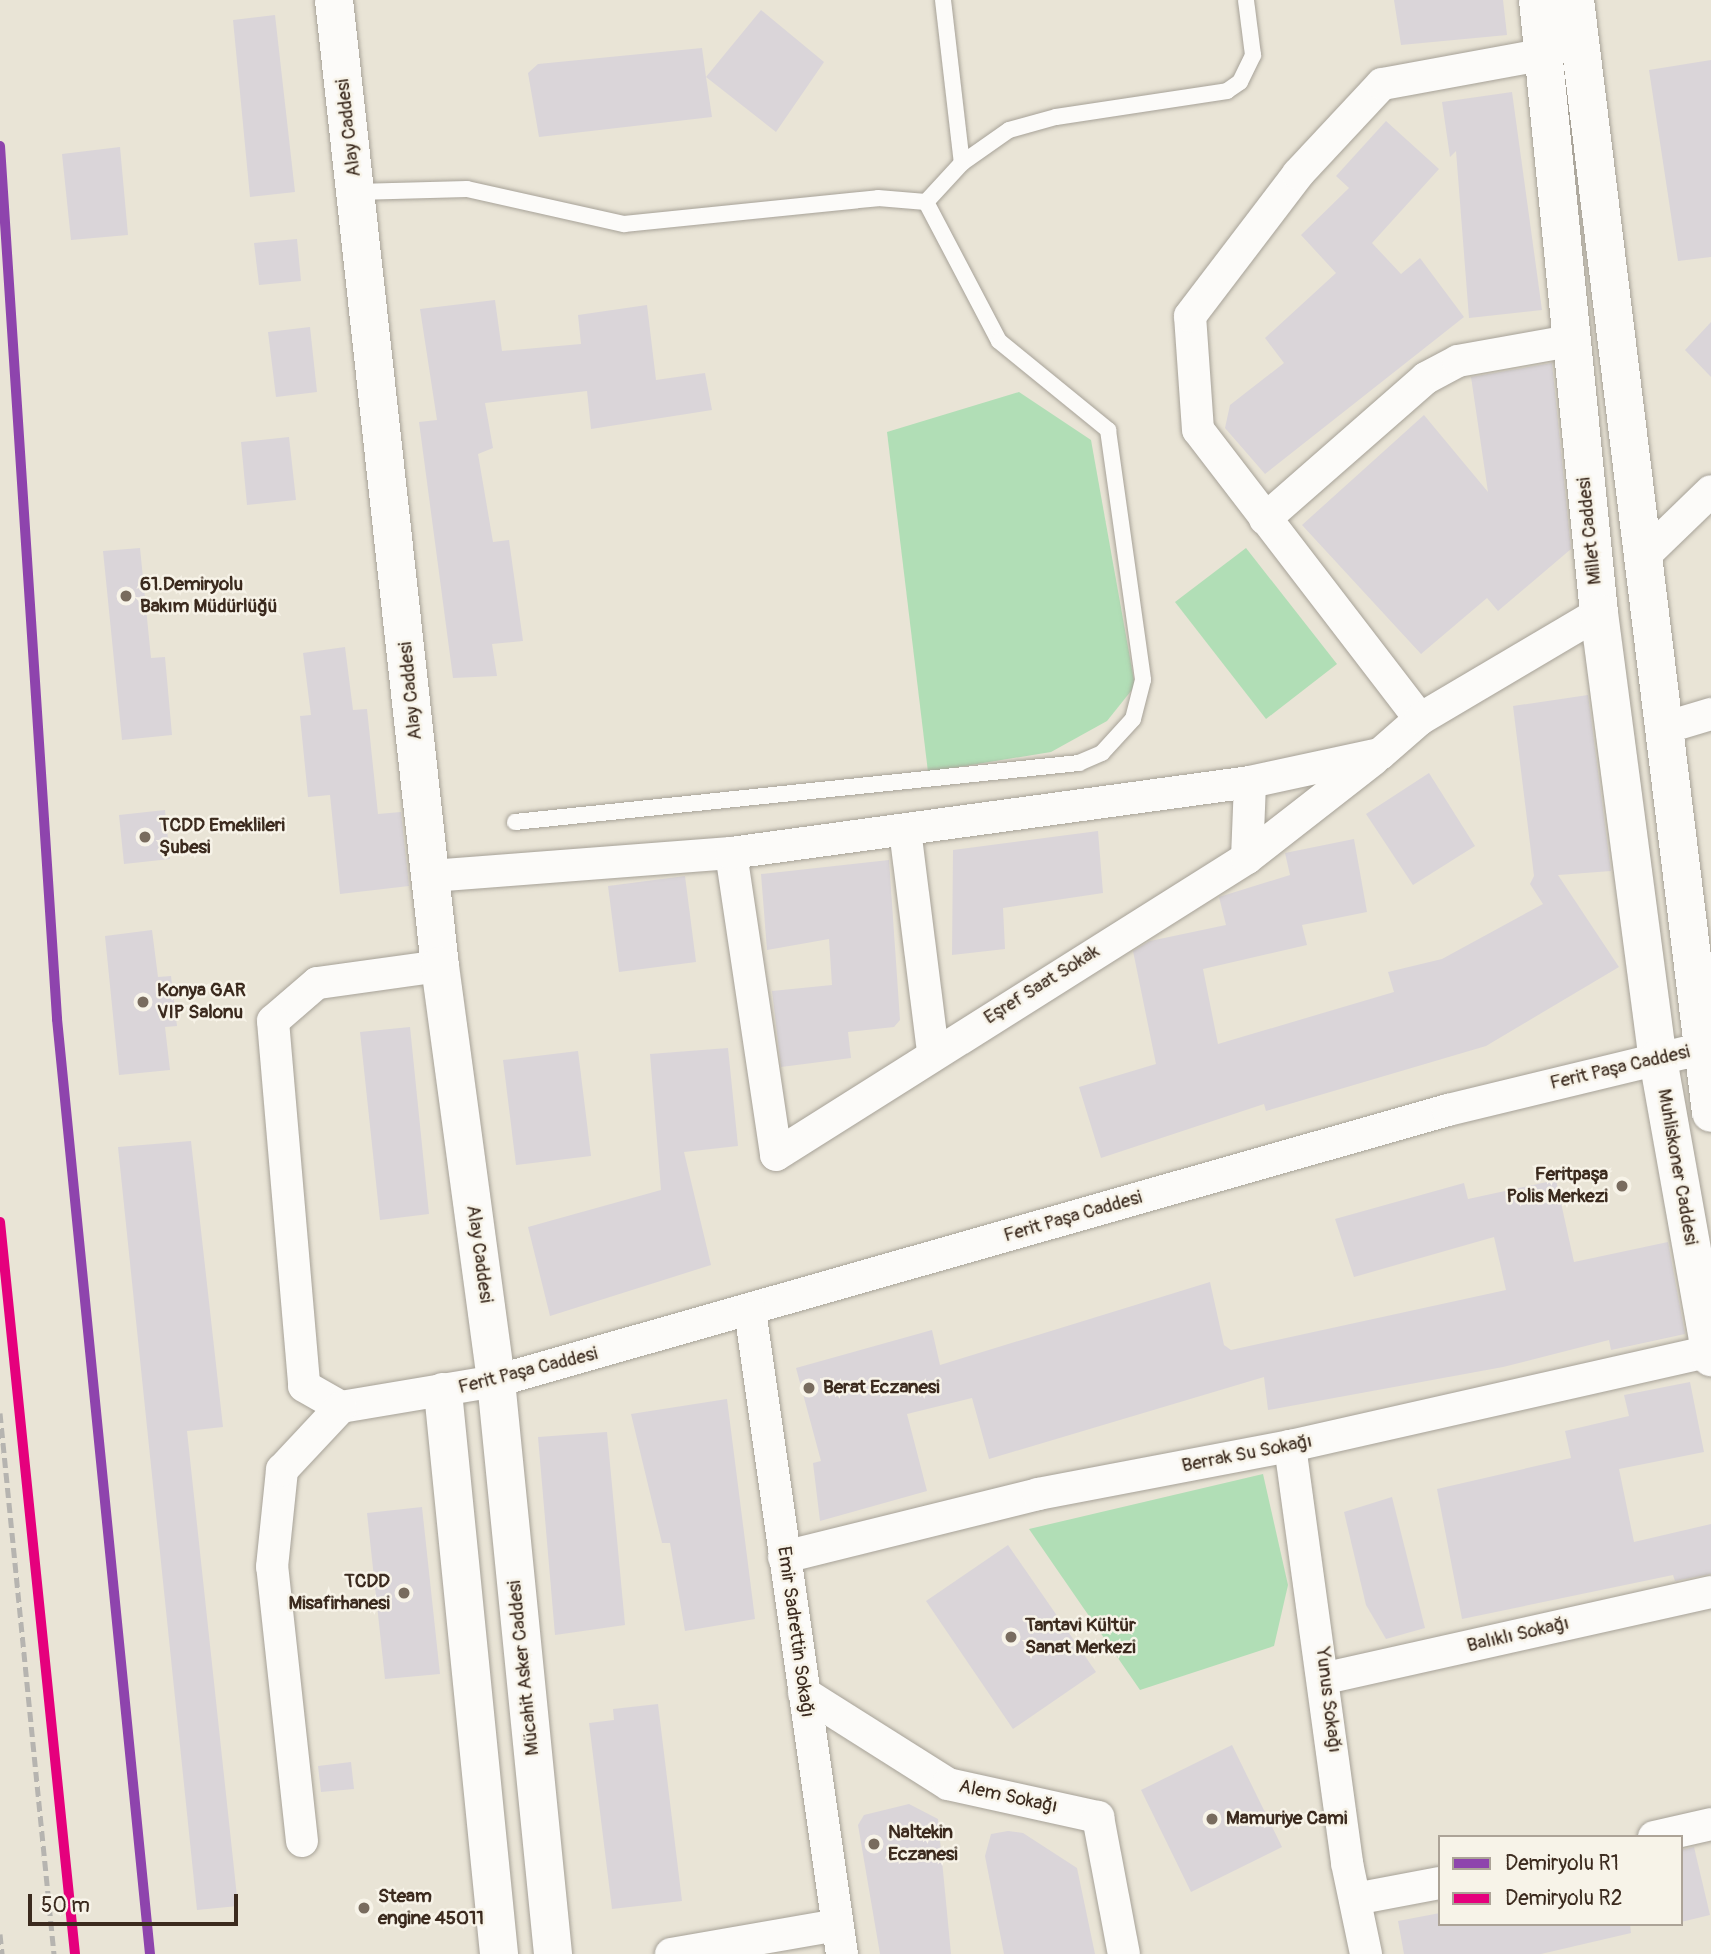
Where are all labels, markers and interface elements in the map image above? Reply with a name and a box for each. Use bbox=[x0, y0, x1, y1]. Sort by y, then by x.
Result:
street label: Alay Caddesi bbox=[332, 78, 366, 178]
street label: Millet Caddesi bbox=[1573, 476, 1607, 586]
place label: 61.Demiryolu Bakım Müdürlüğü bbox=[140, 574, 277, 618]
marker: 61.Demiryolu Bakım Müdürlüğü bbox=[118, 588, 134, 604]
street label: Alay Caddesi bbox=[395, 641, 427, 741]
place label: TCDD Emeklileri Şubesi bbox=[159, 815, 285, 859]
marker: TCDD Emeklileri Şubesi bbox=[137, 829, 153, 845]
street label: Eşref Saat Sokak bbox=[980, 940, 1104, 1030]
place label: Konya GAR VIP Salonu bbox=[157, 980, 246, 1024]
marker: Konya GAR VIP Salonu bbox=[135, 994, 151, 1010]
street label: Ferit Paşa Caddesi bbox=[1548, 1041, 1692, 1095]
street label: Muhliskoner Caddesi bbox=[1652, 1087, 1702, 1247]
place label: Feritpaşa Polis Merkezi bbox=[1506, 1164, 1608, 1208]
marker: Feritpaşa Polis Merkezi bbox=[1614, 1178, 1630, 1194]
street label: Ferit Paşa Caddesi bbox=[1001, 1186, 1145, 1248]
street label: Alay Caddesi bbox=[461, 1204, 497, 1304]
street label: Ferit Paşa Caddesi bbox=[456, 1343, 600, 1399]
place label: Berat Eczanesi bbox=[823, 1377, 940, 1399]
marker: Berat Eczanesi bbox=[801, 1380, 817, 1396]
street label: Berrak Su Sokağı bbox=[1180, 1430, 1314, 1478]
street label: Emir Sadrettin Sokağı bbox=[772, 1545, 818, 1719]
place label: TCDD Misafirhanesi bbox=[289, 1571, 390, 1615]
street label: Mücahit Asker Caddesi bbox=[503, 1579, 545, 1757]
marker: TCDD Misafirhanesi bbox=[396, 1585, 412, 1601]
street label: Balıklı Sokağı bbox=[1465, 1612, 1571, 1658]
place label: Tantavi Kültür Sanat Merkezi bbox=[1025, 1615, 1136, 1659]
marker: Tantavi Kültür Sanat Merkezi bbox=[1003, 1629, 1019, 1645]
street label: Yunus Sokağı bbox=[1310, 1646, 1346, 1754]
street label: Alem Sokağı bbox=[957, 1775, 1059, 1819]
place label: Mamuriye Cami bbox=[1226, 1808, 1347, 1830]
marker: Mamuriye Cami bbox=[1204, 1811, 1220, 1827]
place label: Naltekin Eczanesi bbox=[888, 1822, 958, 1866]
legend bbox=[1438, 1835, 1683, 1926]
marker: Naltekin Eczanesi bbox=[866, 1836, 882, 1852]
text: Demiryolu R1 bbox=[1505, 1850, 1619, 1877]
scale bar bbox=[32, 1881, 242, 1925]
text: Demiryolu R2 bbox=[1505, 1885, 1622, 1912]
place label: Steam engine 45011 bbox=[378, 1886, 484, 1930]
text: 50 m bbox=[41, 1892, 90, 1919]
marker: Steam engine 45011 bbox=[356, 1900, 372, 1916]

